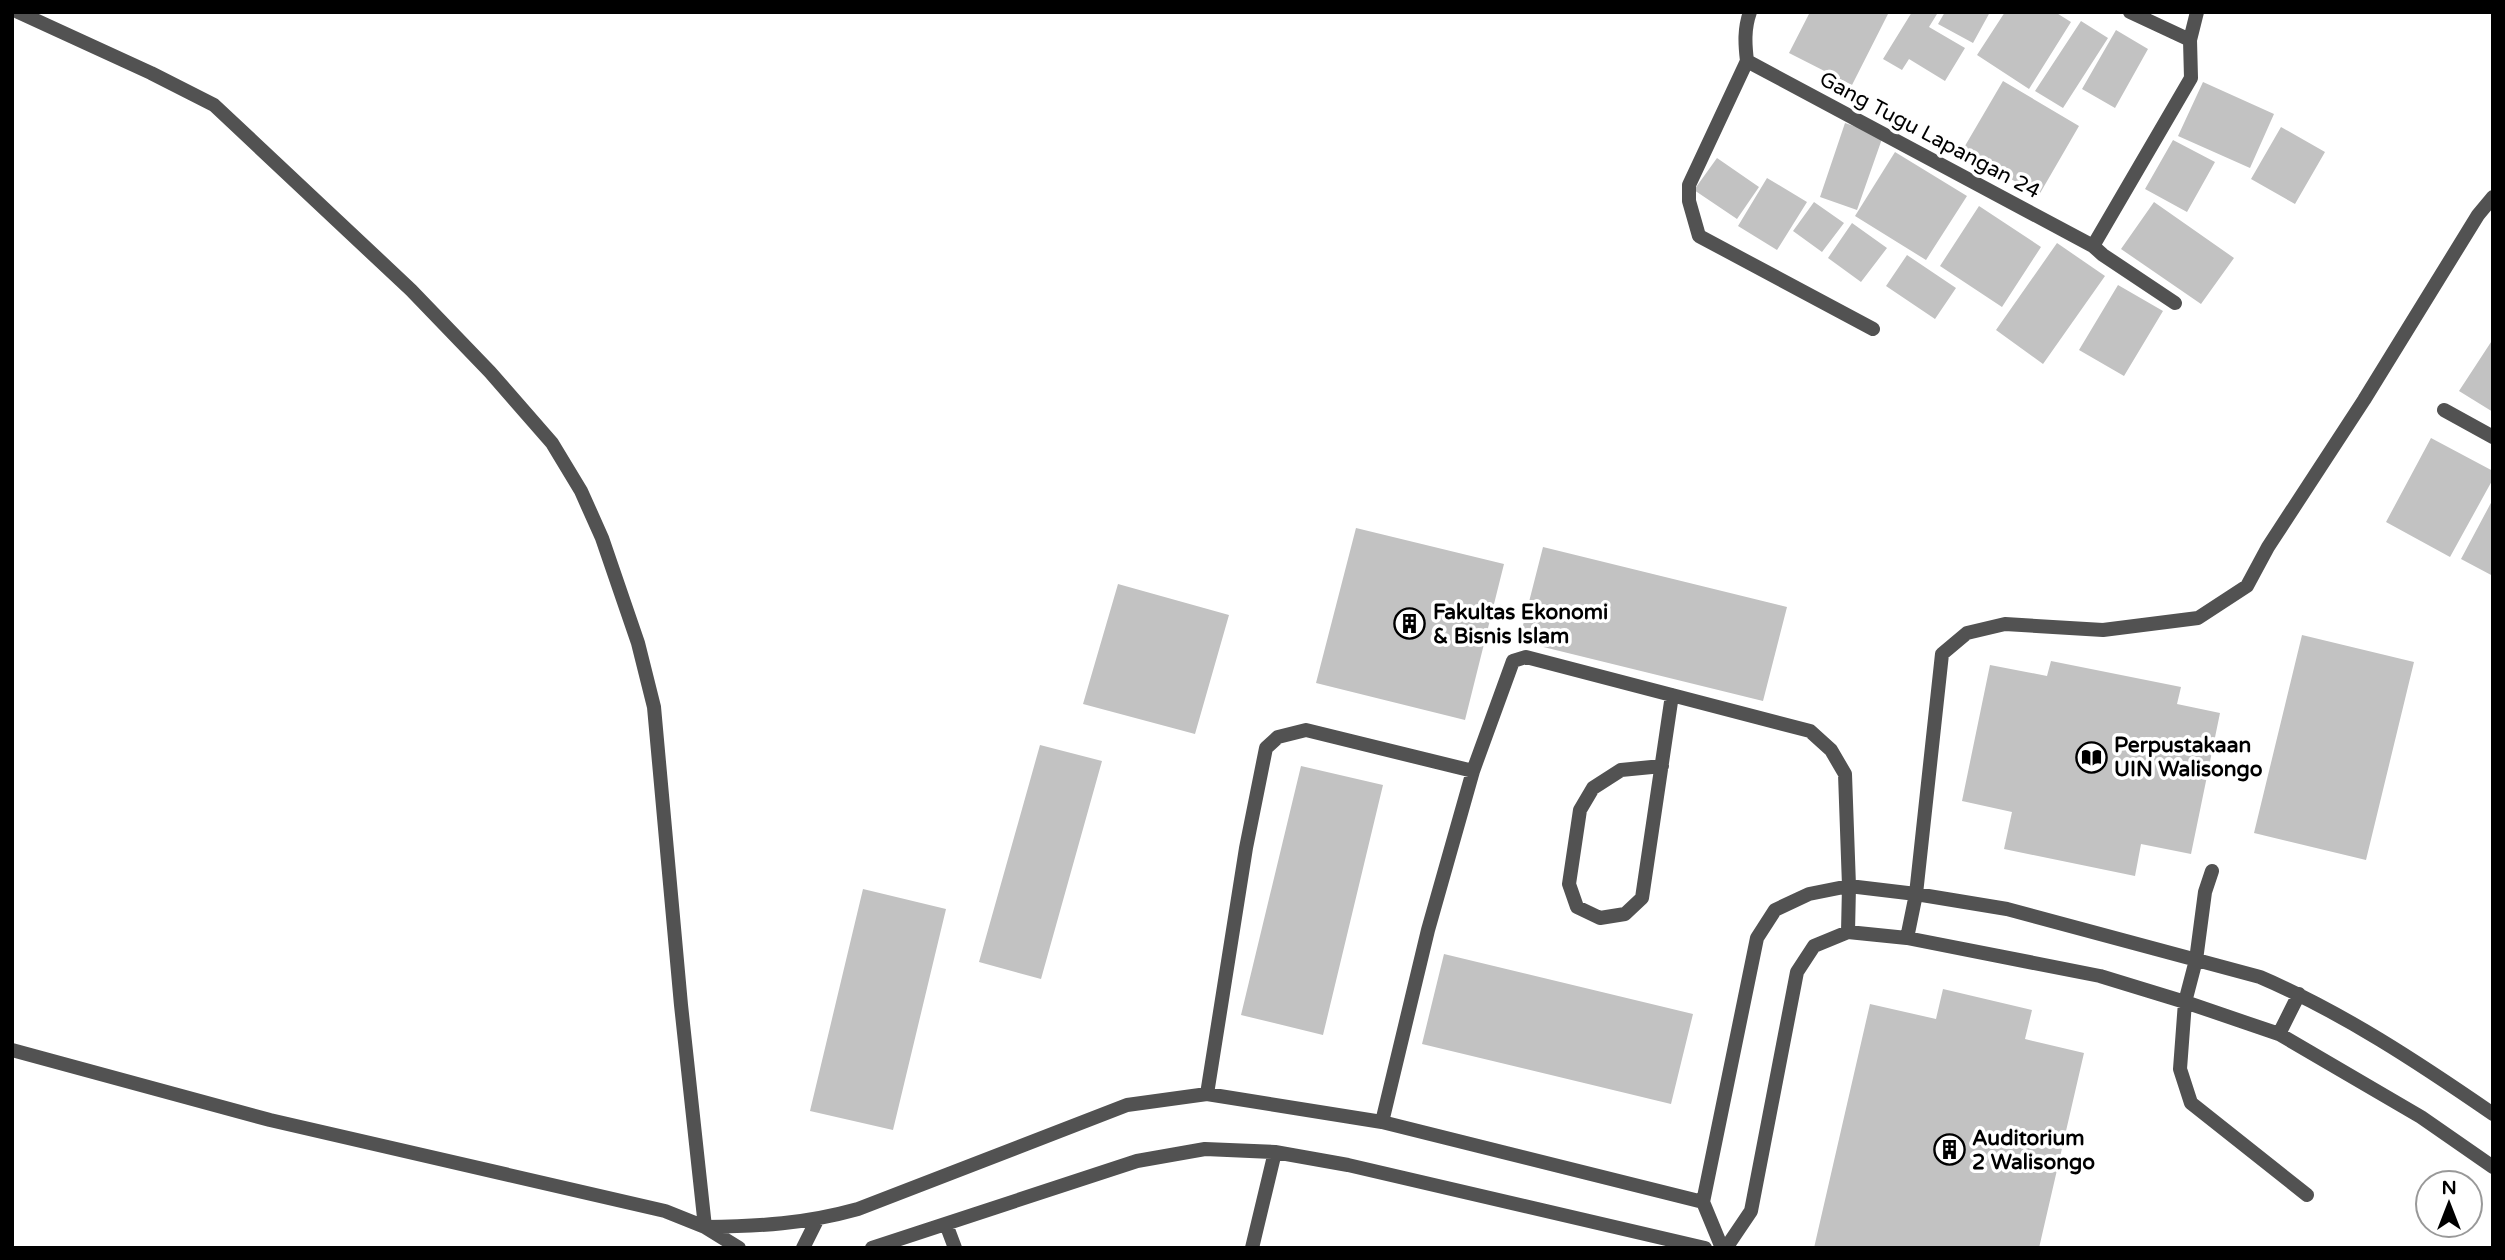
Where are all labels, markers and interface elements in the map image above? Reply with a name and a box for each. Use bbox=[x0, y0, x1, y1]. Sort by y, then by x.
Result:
street label: Gang Tugu Lapangan 24 bbox=[1815, 67, 2044, 204]
place label: Fakultas Ekonomi & Bisnis Islam bbox=[1433, 600, 1608, 649]
building icon: Fakultas Ekonomi & Bisnis Islam bbox=[1393, 607, 1427, 641]
place label: Perpustakaan UIN Walisongo bbox=[2114, 733, 2263, 782]
library icon: Perpustakaan UIN Walisongo bbox=[2074, 740, 2108, 774]
place label: Auditorium 2 Walisongo bbox=[1972, 1126, 2095, 1175]
building icon: Auditorium 2 Walisongo bbox=[1932, 1133, 1966, 1167]
north arrow bbox=[2414, 1169, 2484, 1239]
text: N bbox=[2441, 1177, 2457, 1199]

